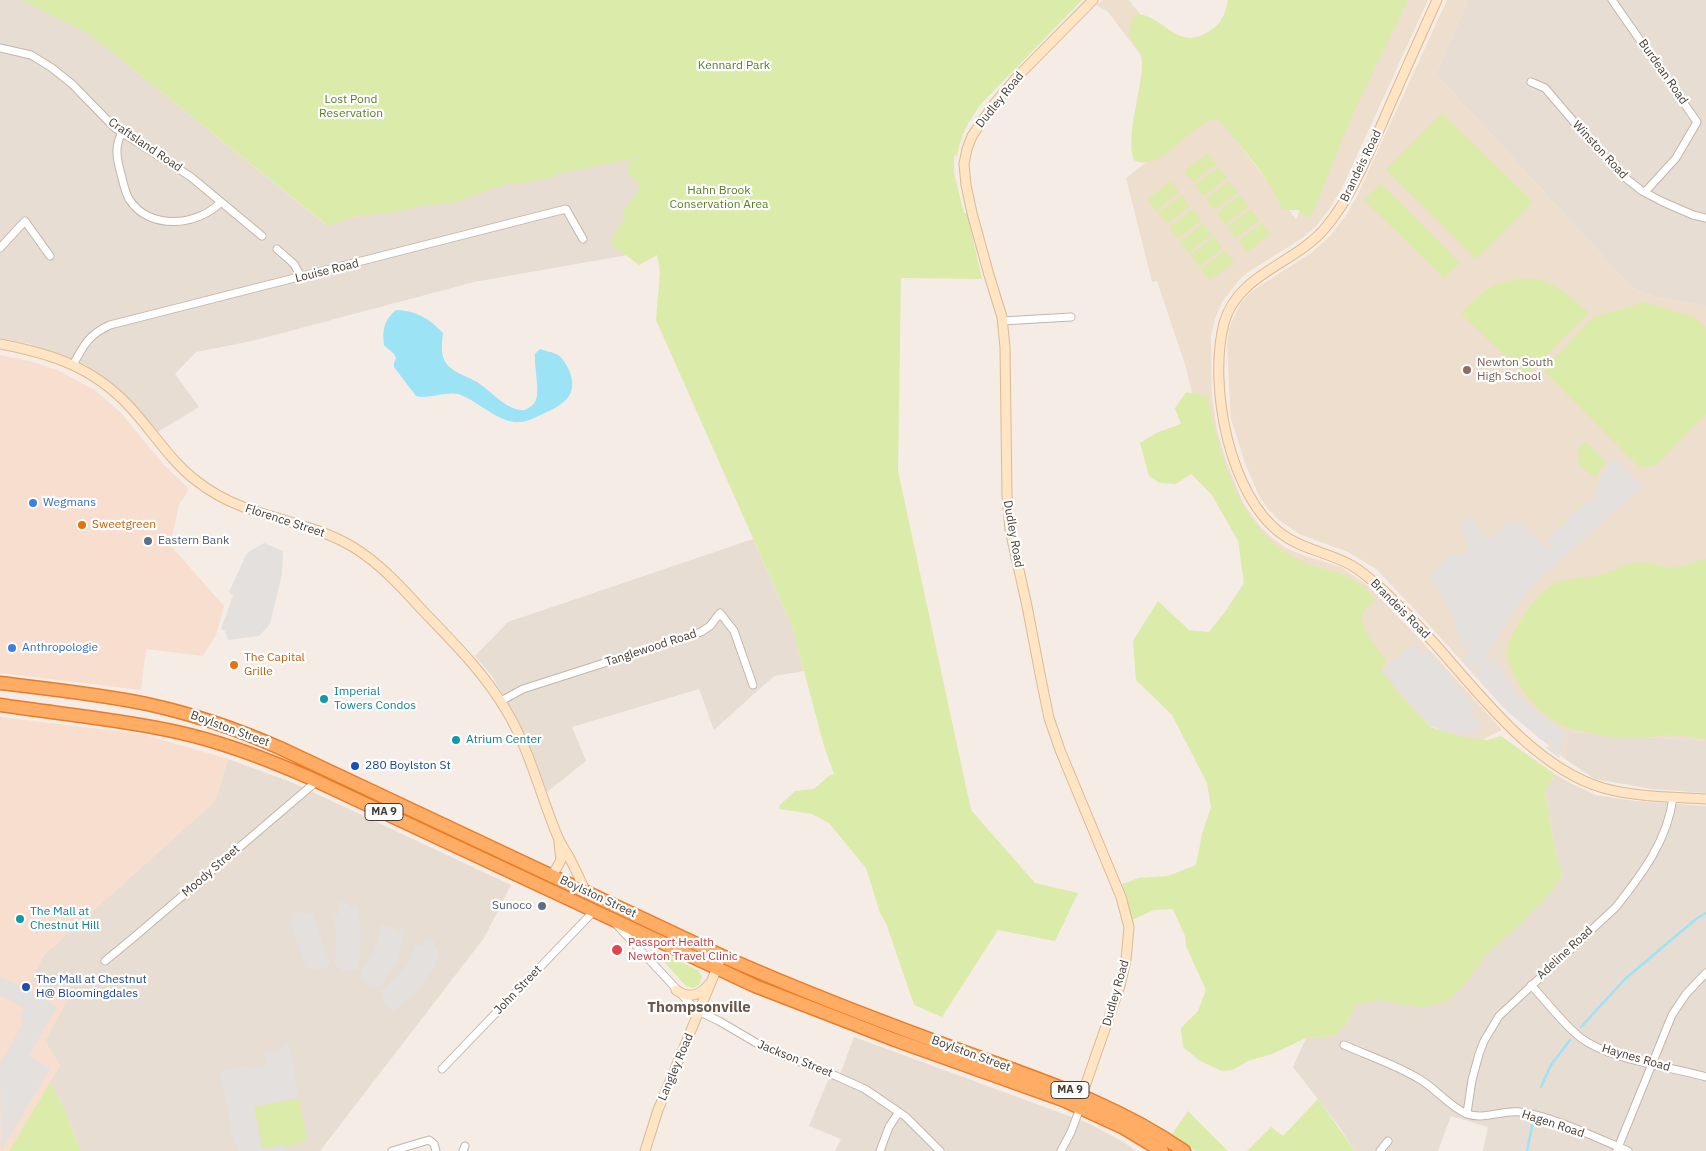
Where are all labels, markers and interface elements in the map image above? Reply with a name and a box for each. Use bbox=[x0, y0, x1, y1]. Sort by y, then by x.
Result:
street label: Burdean Road bbox=[1635, 37, 1691, 107]
park label: Kennard Park bbox=[698, 59, 770, 73]
street label: Dudley Road bbox=[973, 69, 1027, 131]
park label: Lost Pond Reservation bbox=[319, 93, 383, 121]
street label: Craftsland Road bbox=[105, 115, 185, 175]
street label: Winston Road bbox=[1569, 118, 1631, 182]
street label: Brandeis Road bbox=[1337, 128, 1385, 204]
park label: Hahn Brook Conservation Area bbox=[670, 184, 768, 212]
street label: Louise Road bbox=[294, 256, 360, 286]
place label: Newton South High School bbox=[1477, 356, 1553, 384]
marker: Newton South High School bbox=[1461, 364, 1473, 376]
place label: Wegmans bbox=[43, 496, 96, 510]
marker: Wegmans bbox=[27, 497, 39, 509]
street label: Dudley Road bbox=[1000, 499, 1026, 569]
street label: Florence Street bbox=[243, 501, 327, 541]
place label: Sweetgreen bbox=[92, 518, 156, 532]
marker: Sweetgreen bbox=[76, 519, 88, 531]
place label: Eastern Bank bbox=[158, 534, 229, 548]
marker: Eastern Bank bbox=[142, 535, 154, 547]
street label: Brandeis Road bbox=[1367, 576, 1433, 642]
street label: Tanglewood Road bbox=[603, 626, 699, 670]
place label: Anthropologie bbox=[22, 641, 98, 655]
marker: Anthropologie bbox=[6, 642, 18, 654]
place label: The Capital Grille bbox=[244, 651, 305, 679]
marker: The Capital Grille bbox=[228, 659, 240, 671]
place label: Imperial Towers Condos bbox=[334, 685, 416, 713]
marker: Imperial Towers Condos bbox=[318, 693, 330, 705]
street label: Boylston Street bbox=[189, 708, 271, 750]
place label: Atrium Center bbox=[466, 733, 541, 747]
marker: Atrium Center bbox=[450, 734, 462, 746]
place label: 280 Boylston St bbox=[365, 759, 451, 773]
marker: 280 Boylston St bbox=[349, 760, 361, 772]
road number: MA 9 bbox=[365, 804, 403, 820]
street label: Moody Street bbox=[179, 842, 243, 900]
street label: Boylston Street bbox=[557, 873, 639, 921]
place label: Sunoco bbox=[492, 899, 532, 913]
marker: Sunoco bbox=[536, 900, 548, 912]
place label: The Mall at Chestnut Hill bbox=[30, 905, 99, 933]
marker: The Mall at Chestnut Hill bbox=[14, 913, 26, 925]
street label: Adeline Road bbox=[1534, 923, 1596, 983]
place label: Passport Health Newton Travel Clinic bbox=[628, 936, 738, 964]
marker: Passport Health Newton Travel Clinic bbox=[610, 943, 624, 957]
street label: Dudley Road bbox=[1100, 958, 1132, 1028]
street label: John Street bbox=[491, 963, 545, 1017]
place label: The Mall at Chestnut H@ Bloomingdales bbox=[36, 973, 147, 1001]
marker: The Mall at Chestnut H@ Bloomingdales bbox=[20, 981, 32, 993]
district label: Thompsonville bbox=[647, 999, 751, 1017]
street label: Langley Road bbox=[655, 1031, 697, 1103]
street label: Boylston Street bbox=[930, 1033, 1012, 1075]
street label: Jackson Street bbox=[755, 1037, 835, 1081]
street label: Haynes Road bbox=[1600, 1041, 1672, 1075]
road number: MA 9 bbox=[1051, 1082, 1089, 1098]
street label: Hagen Road bbox=[1520, 1107, 1586, 1141]

